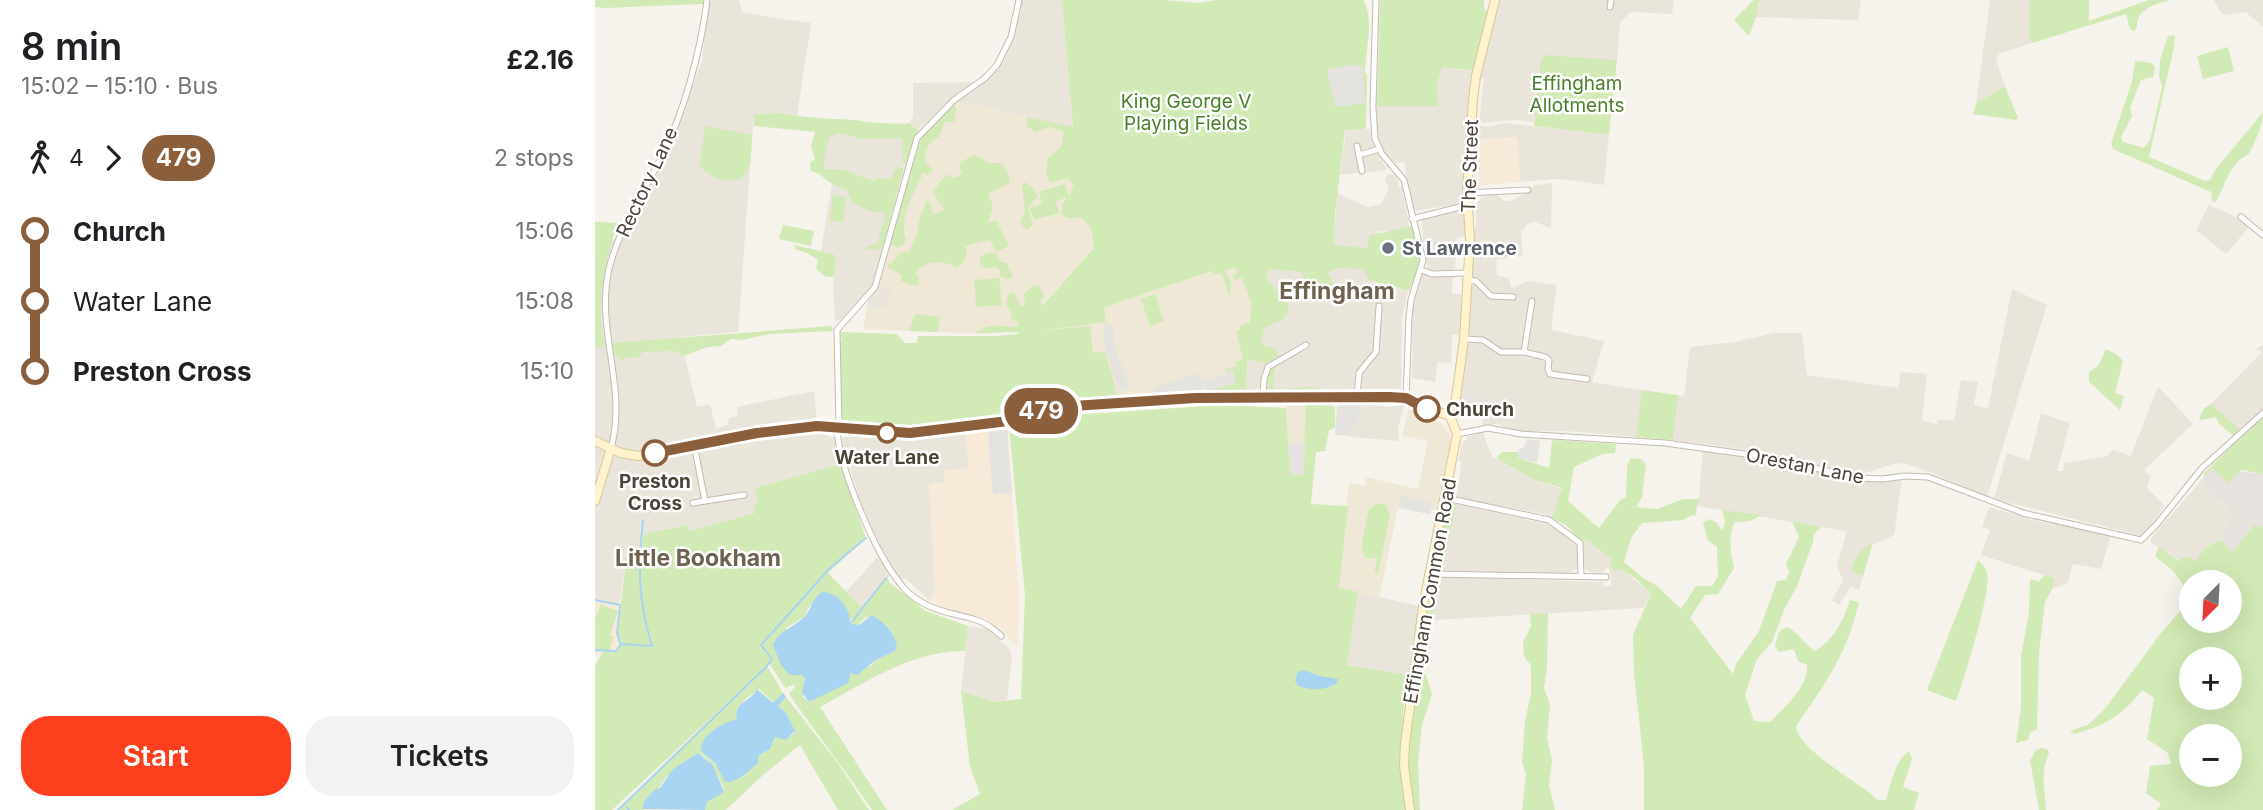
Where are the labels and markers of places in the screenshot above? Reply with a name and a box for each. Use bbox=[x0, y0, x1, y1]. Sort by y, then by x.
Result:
place label: St Lawrence bbox=[1402, 237, 1517, 260]
marker: St Lawrence bbox=[1380, 240, 1396, 256]
marker: Church bbox=[1414, 396, 1440, 422]
place label: Church bbox=[1446, 398, 1514, 421]
marker: Water Lane bbox=[877, 423, 897, 443]
marker: Preston Cross bbox=[642, 440, 668, 466]
place label: Water Lane bbox=[835, 446, 939, 469]
place label: Preston Cross bbox=[619, 470, 691, 515]

